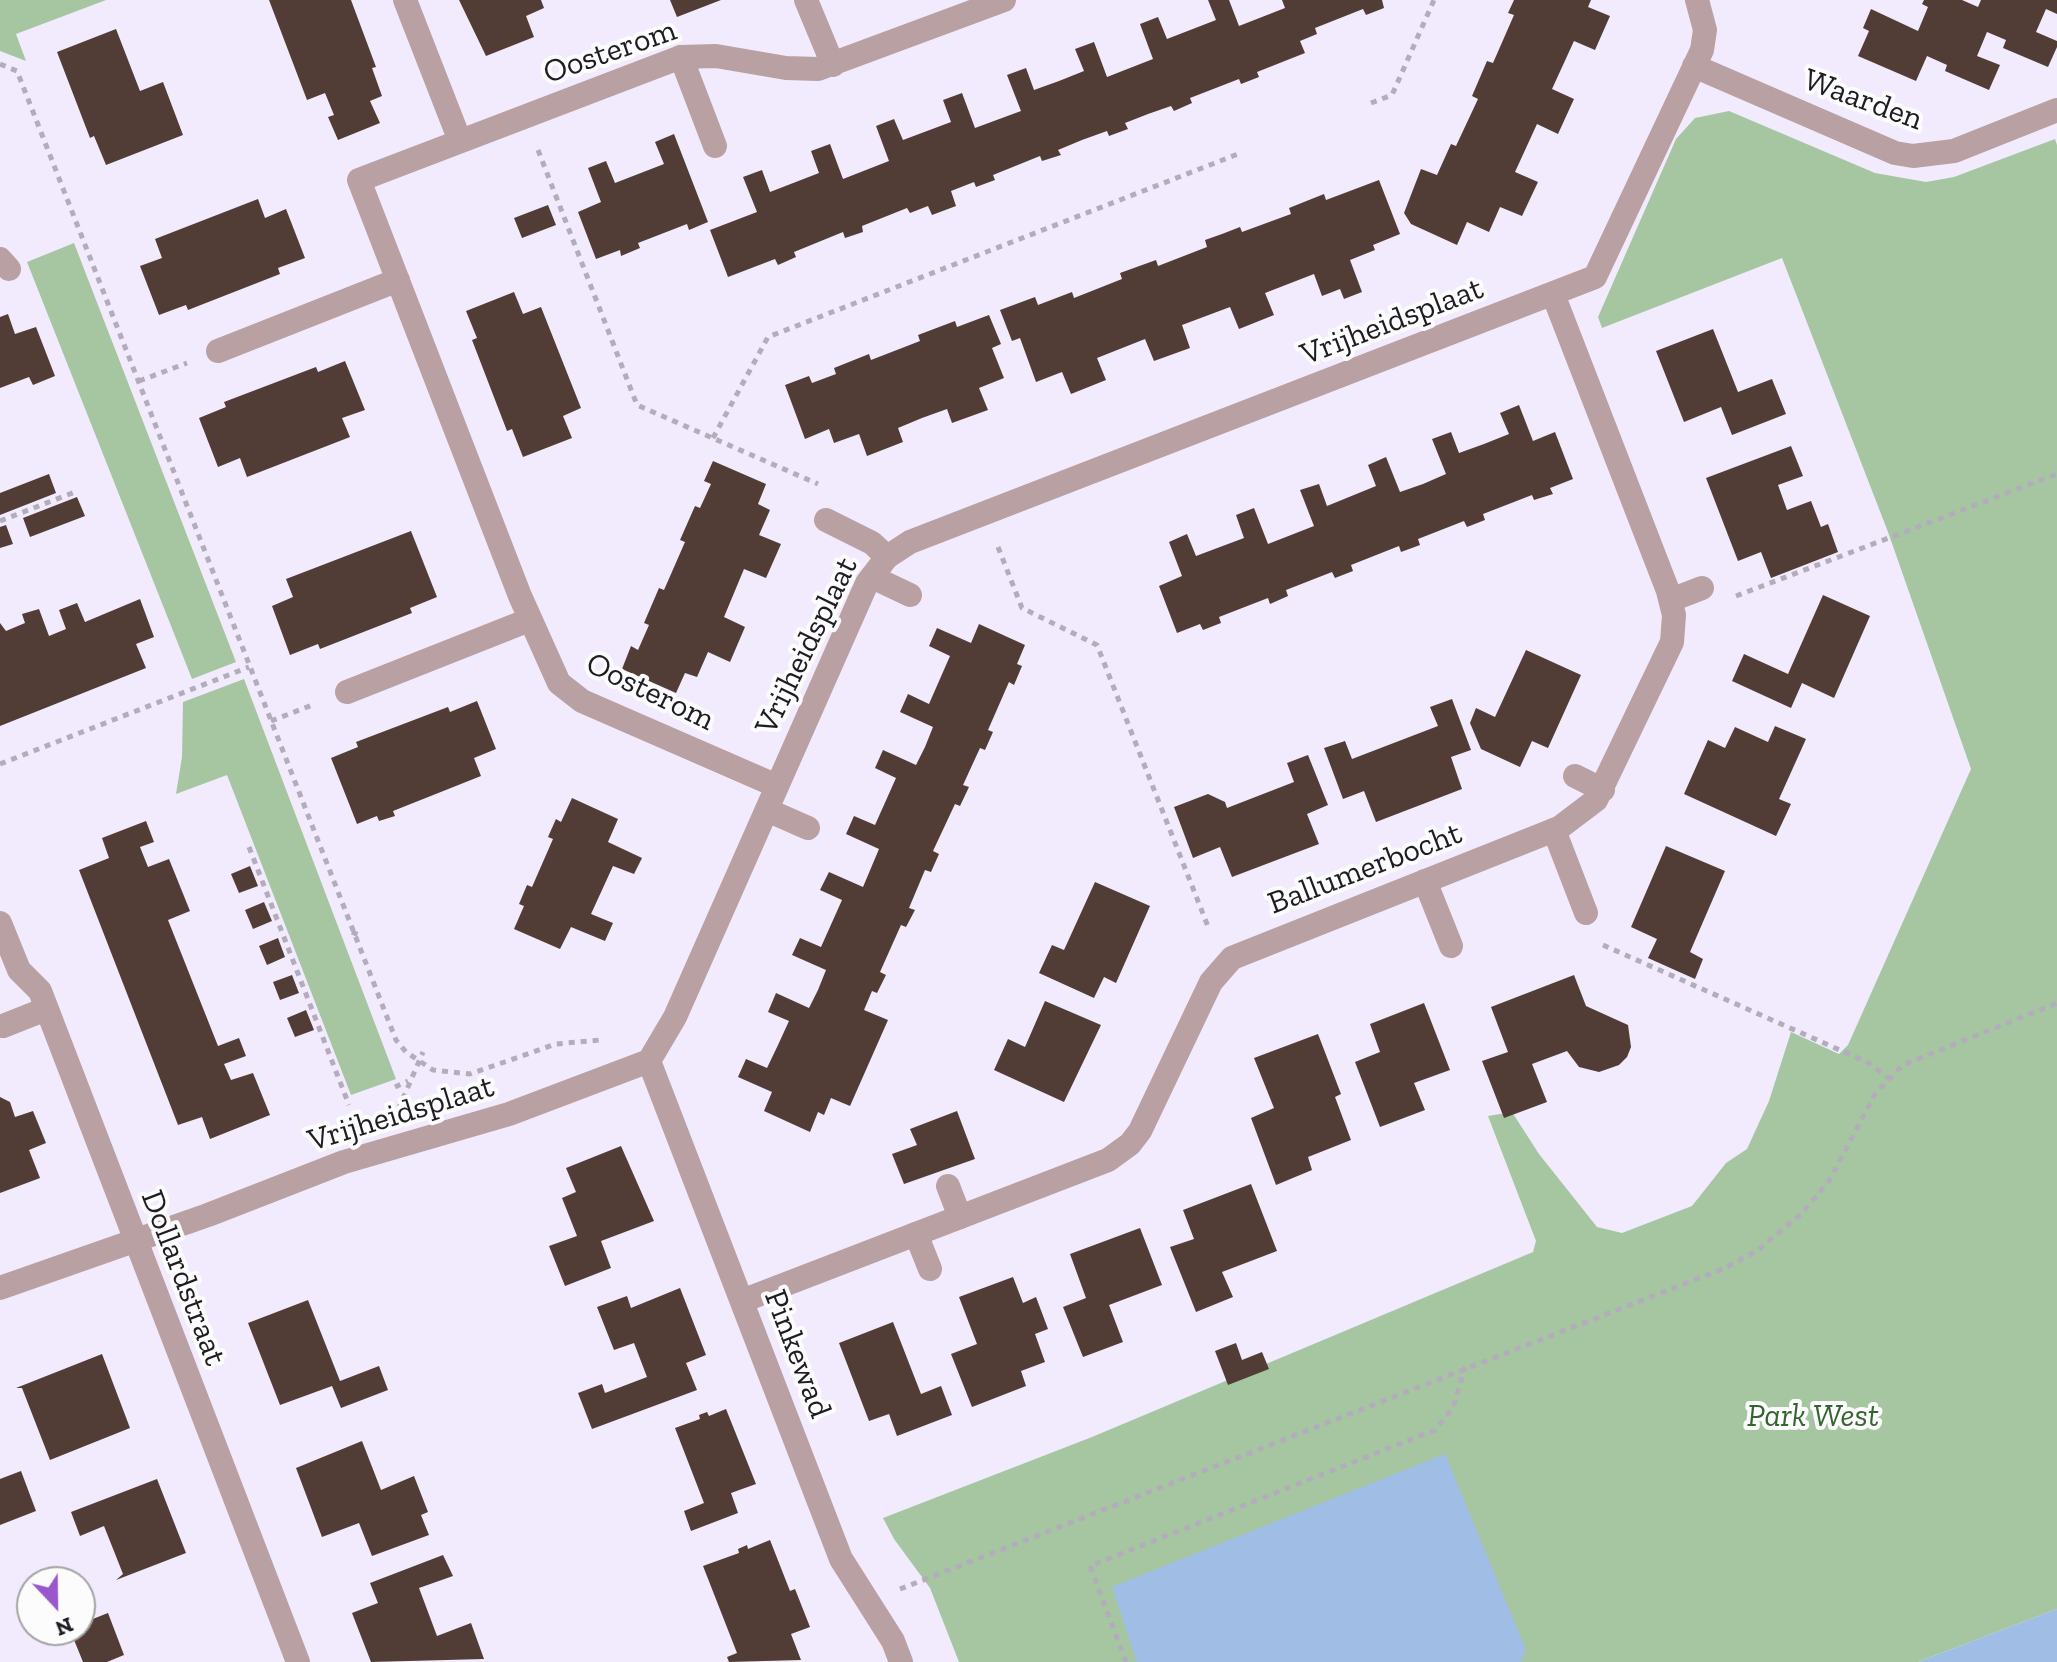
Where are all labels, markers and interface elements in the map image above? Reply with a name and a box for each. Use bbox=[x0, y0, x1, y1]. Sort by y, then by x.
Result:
street label: Oosterom bbox=[538, 11, 682, 93]
street label: Waarden bbox=[1798, 61, 1928, 139]
street label: Vrijheidsplaat bbox=[1295, 270, 1489, 374]
street label: Vrijheidsplaat bbox=[748, 551, 866, 741]
street label: Oosterom bbox=[580, 644, 720, 740]
street label: Ballumerbocht bbox=[1263, 815, 1467, 923]
street label: Vrijheidsplaat bbox=[303, 1068, 499, 1160]
street label: Dollardstraat bbox=[132, 1185, 234, 1371]
street label: Pinkewad bbox=[755, 1285, 839, 1423]
park label: Park West bbox=[1747, 1398, 1879, 1436]
north arrow bbox=[16, 1566, 96, 1646]
text: N bbox=[52, 1611, 77, 1643]

